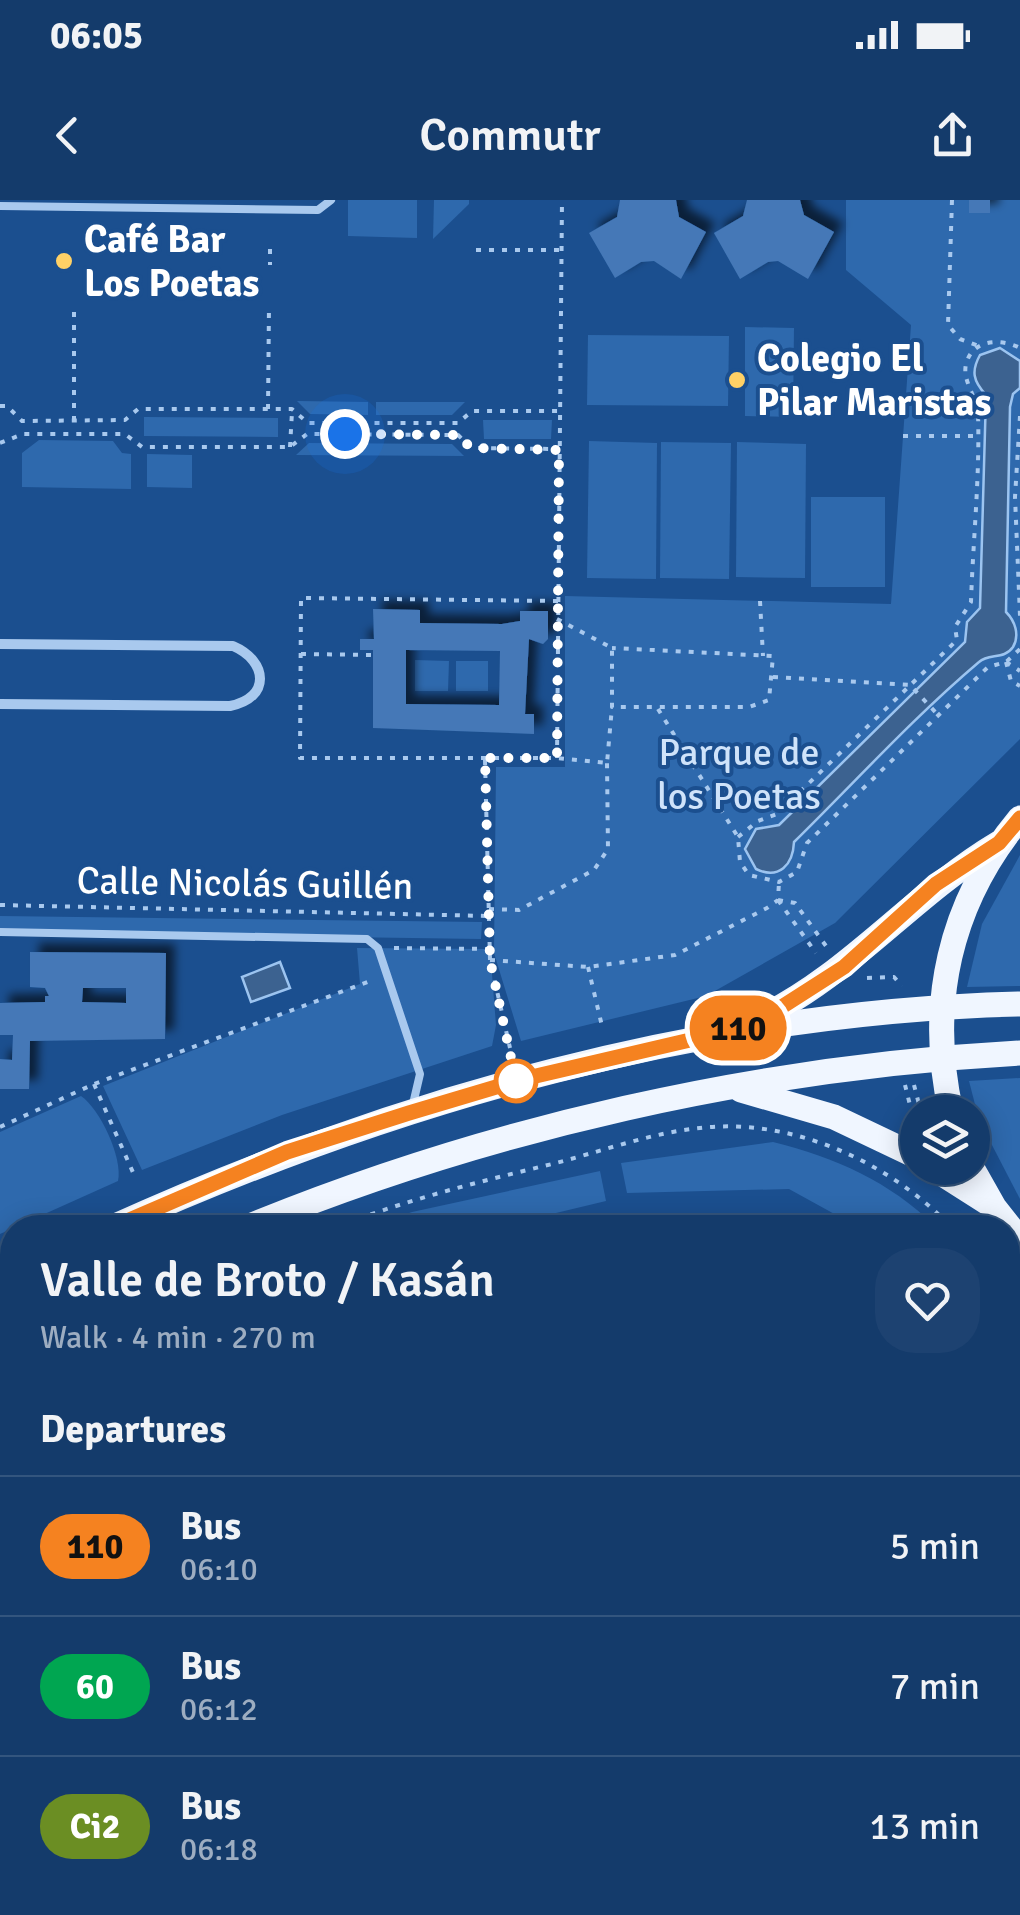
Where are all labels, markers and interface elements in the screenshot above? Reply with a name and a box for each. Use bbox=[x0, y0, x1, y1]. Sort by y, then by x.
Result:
text: 06:05 bbox=[50, 12, 143, 59]
icon: back bbox=[40, 108, 95, 163]
text: Commutr bbox=[420, 108, 600, 163]
icon: share bbox=[925, 108, 980, 163]
place label: Café Bar Los Poetas bbox=[84, 216, 259, 307]
marker: Café Bar Los Poetas bbox=[53, 250, 75, 272]
place label: Colegio El Pilar Maristas bbox=[757, 335, 991, 426]
marker: Colegio El Pilar Maristas bbox=[726, 369, 748, 391]
your location bbox=[320, 409, 370, 459]
park label: Parque de los Poetas bbox=[657, 729, 821, 820]
street label: Calle Nicolás Guillén bbox=[76, 857, 414, 910]
line badge: 110 bbox=[680, 996, 796, 1060]
text: 110 bbox=[710, 1007, 766, 1050]
unlabelled marker bbox=[495, 1060, 537, 1102]
map controls bbox=[900, 1095, 990, 1185]
button: layers bbox=[900, 1095, 990, 1185]
button: heart bbox=[875, 1248, 980, 1353]
text: Valle de Broto / Kasán bbox=[40, 1251, 495, 1310]
text: Walk · 4 min · 270 m bbox=[40, 1318, 316, 1357]
text: Departures bbox=[40, 1406, 226, 1453]
text: Bus bbox=[180, 1503, 241, 1550]
text: 5 min bbox=[890, 1523, 980, 1570]
text: 110 bbox=[67, 1525, 123, 1568]
text: 06:10 bbox=[180, 1550, 258, 1589]
text: Bus bbox=[180, 1643, 241, 1690]
text: 7 min bbox=[890, 1663, 980, 1710]
text: 60 bbox=[76, 1665, 114, 1708]
text: 06:12 bbox=[180, 1690, 258, 1729]
text: Bus bbox=[180, 1783, 241, 1830]
text: 13 min bbox=[869, 1803, 980, 1850]
text: Ci2 bbox=[70, 1805, 120, 1848]
text: 06:18 bbox=[180, 1830, 258, 1869]

